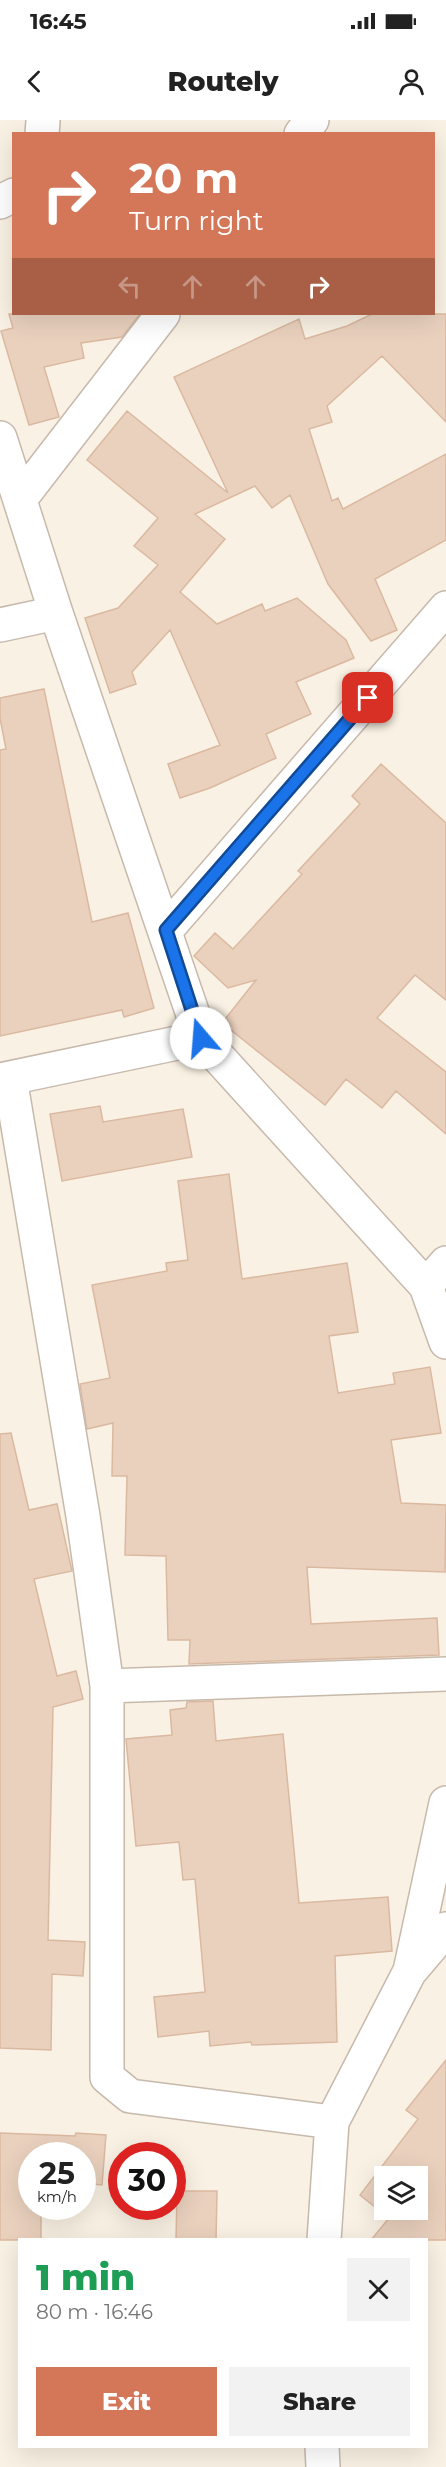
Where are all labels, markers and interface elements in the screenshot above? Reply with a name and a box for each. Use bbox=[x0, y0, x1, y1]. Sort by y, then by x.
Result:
text: 16:45 bbox=[30, 8, 87, 35]
icon: back bbox=[18, 65, 51, 98]
text: Routely bbox=[168, 65, 278, 98]
icon: person bbox=[395, 65, 428, 98]
text: 20 m bbox=[129, 152, 238, 204]
icon: right bbox=[30, 156, 108, 234]
text: Turn right bbox=[129, 204, 264, 237]
icon: left bbox=[113, 270, 146, 303]
icon: ahead bbox=[176, 270, 209, 303]
icon: ahead bbox=[239, 270, 272, 303]
icon: right bbox=[302, 270, 335, 303]
pin bbox=[342, 672, 393, 723]
icon: arrive bbox=[351, 681, 384, 714]
position arrow bbox=[169, 1006, 233, 1070]
speed limit sign: 30 bbox=[108, 2142, 186, 2220]
text: 25 bbox=[39, 2155, 75, 2192]
map controls bbox=[374, 2166, 428, 2220]
button: layers bbox=[374, 2166, 428, 2220]
text: km/h bbox=[37, 2187, 77, 2206]
text: 1 min bbox=[36, 2255, 135, 2299]
button: close bbox=[347, 2258, 410, 2321]
text: 80 m · 16:46 bbox=[36, 2300, 153, 2324]
button: Exit bbox=[36, 2367, 217, 2436]
button: Share bbox=[229, 2367, 410, 2436]

